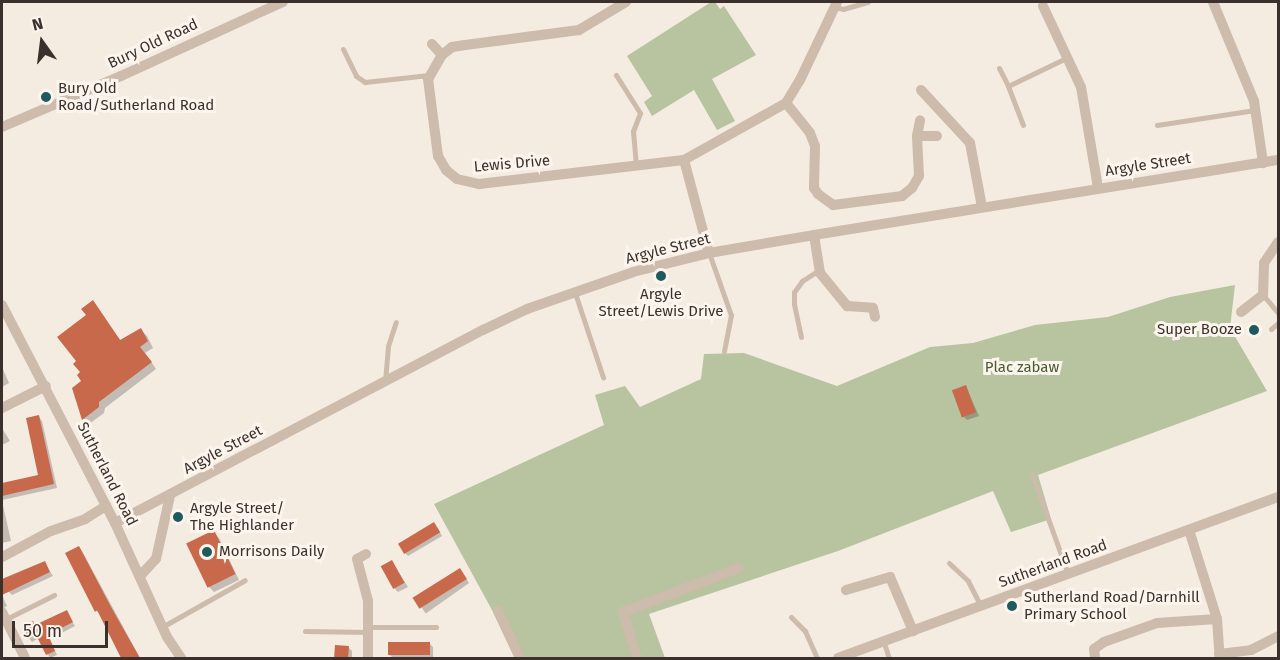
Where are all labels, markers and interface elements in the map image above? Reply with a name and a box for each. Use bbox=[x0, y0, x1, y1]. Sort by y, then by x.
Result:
north arrow bbox=[12, 12, 72, 72]
text: N bbox=[30, 14, 45, 35]
street label: Bury Old Road bbox=[105, 15, 201, 73]
place label: Bury Old Road/Sutherland Road bbox=[58, 79, 214, 114]
marker: Bury Old Road/Sutherland Road bbox=[39, 90, 53, 104]
street label: Argyle Street bbox=[1104, 149, 1192, 181]
street label: Lewis Drive bbox=[473, 152, 551, 176]
street label: Argyle Street bbox=[624, 230, 712, 268]
marker: Argyle Street/Lewis Drive bbox=[654, 269, 668, 283]
place label: Argyle Street/Lewis Drive bbox=[599, 285, 723, 320]
place label: Super Booze bbox=[1157, 321, 1242, 339]
marker: Super Booze bbox=[1247, 323, 1261, 337]
park label: Plac zabaw bbox=[985, 359, 1059, 377]
street label: Sutherland Road bbox=[73, 419, 141, 529]
street label: Argyle Street bbox=[181, 422, 265, 478]
place label: Argyle Street/ The Highlander bbox=[190, 499, 294, 534]
marker: Argyle Street/ The Highlander bbox=[171, 510, 185, 524]
street label: Sutherland Road bbox=[996, 536, 1110, 592]
place label: Morrisons Daily bbox=[219, 543, 324, 561]
marker: Morrisons Daily bbox=[200, 545, 214, 559]
place label: Sutherland Road/Darnhill Primary School bbox=[1024, 588, 1200, 623]
marker: Sutherland Road/Darnhill Primary School bbox=[1005, 599, 1019, 613]
scale bar bbox=[15, 609, 111, 647]
text: 50 m bbox=[23, 620, 62, 642]

